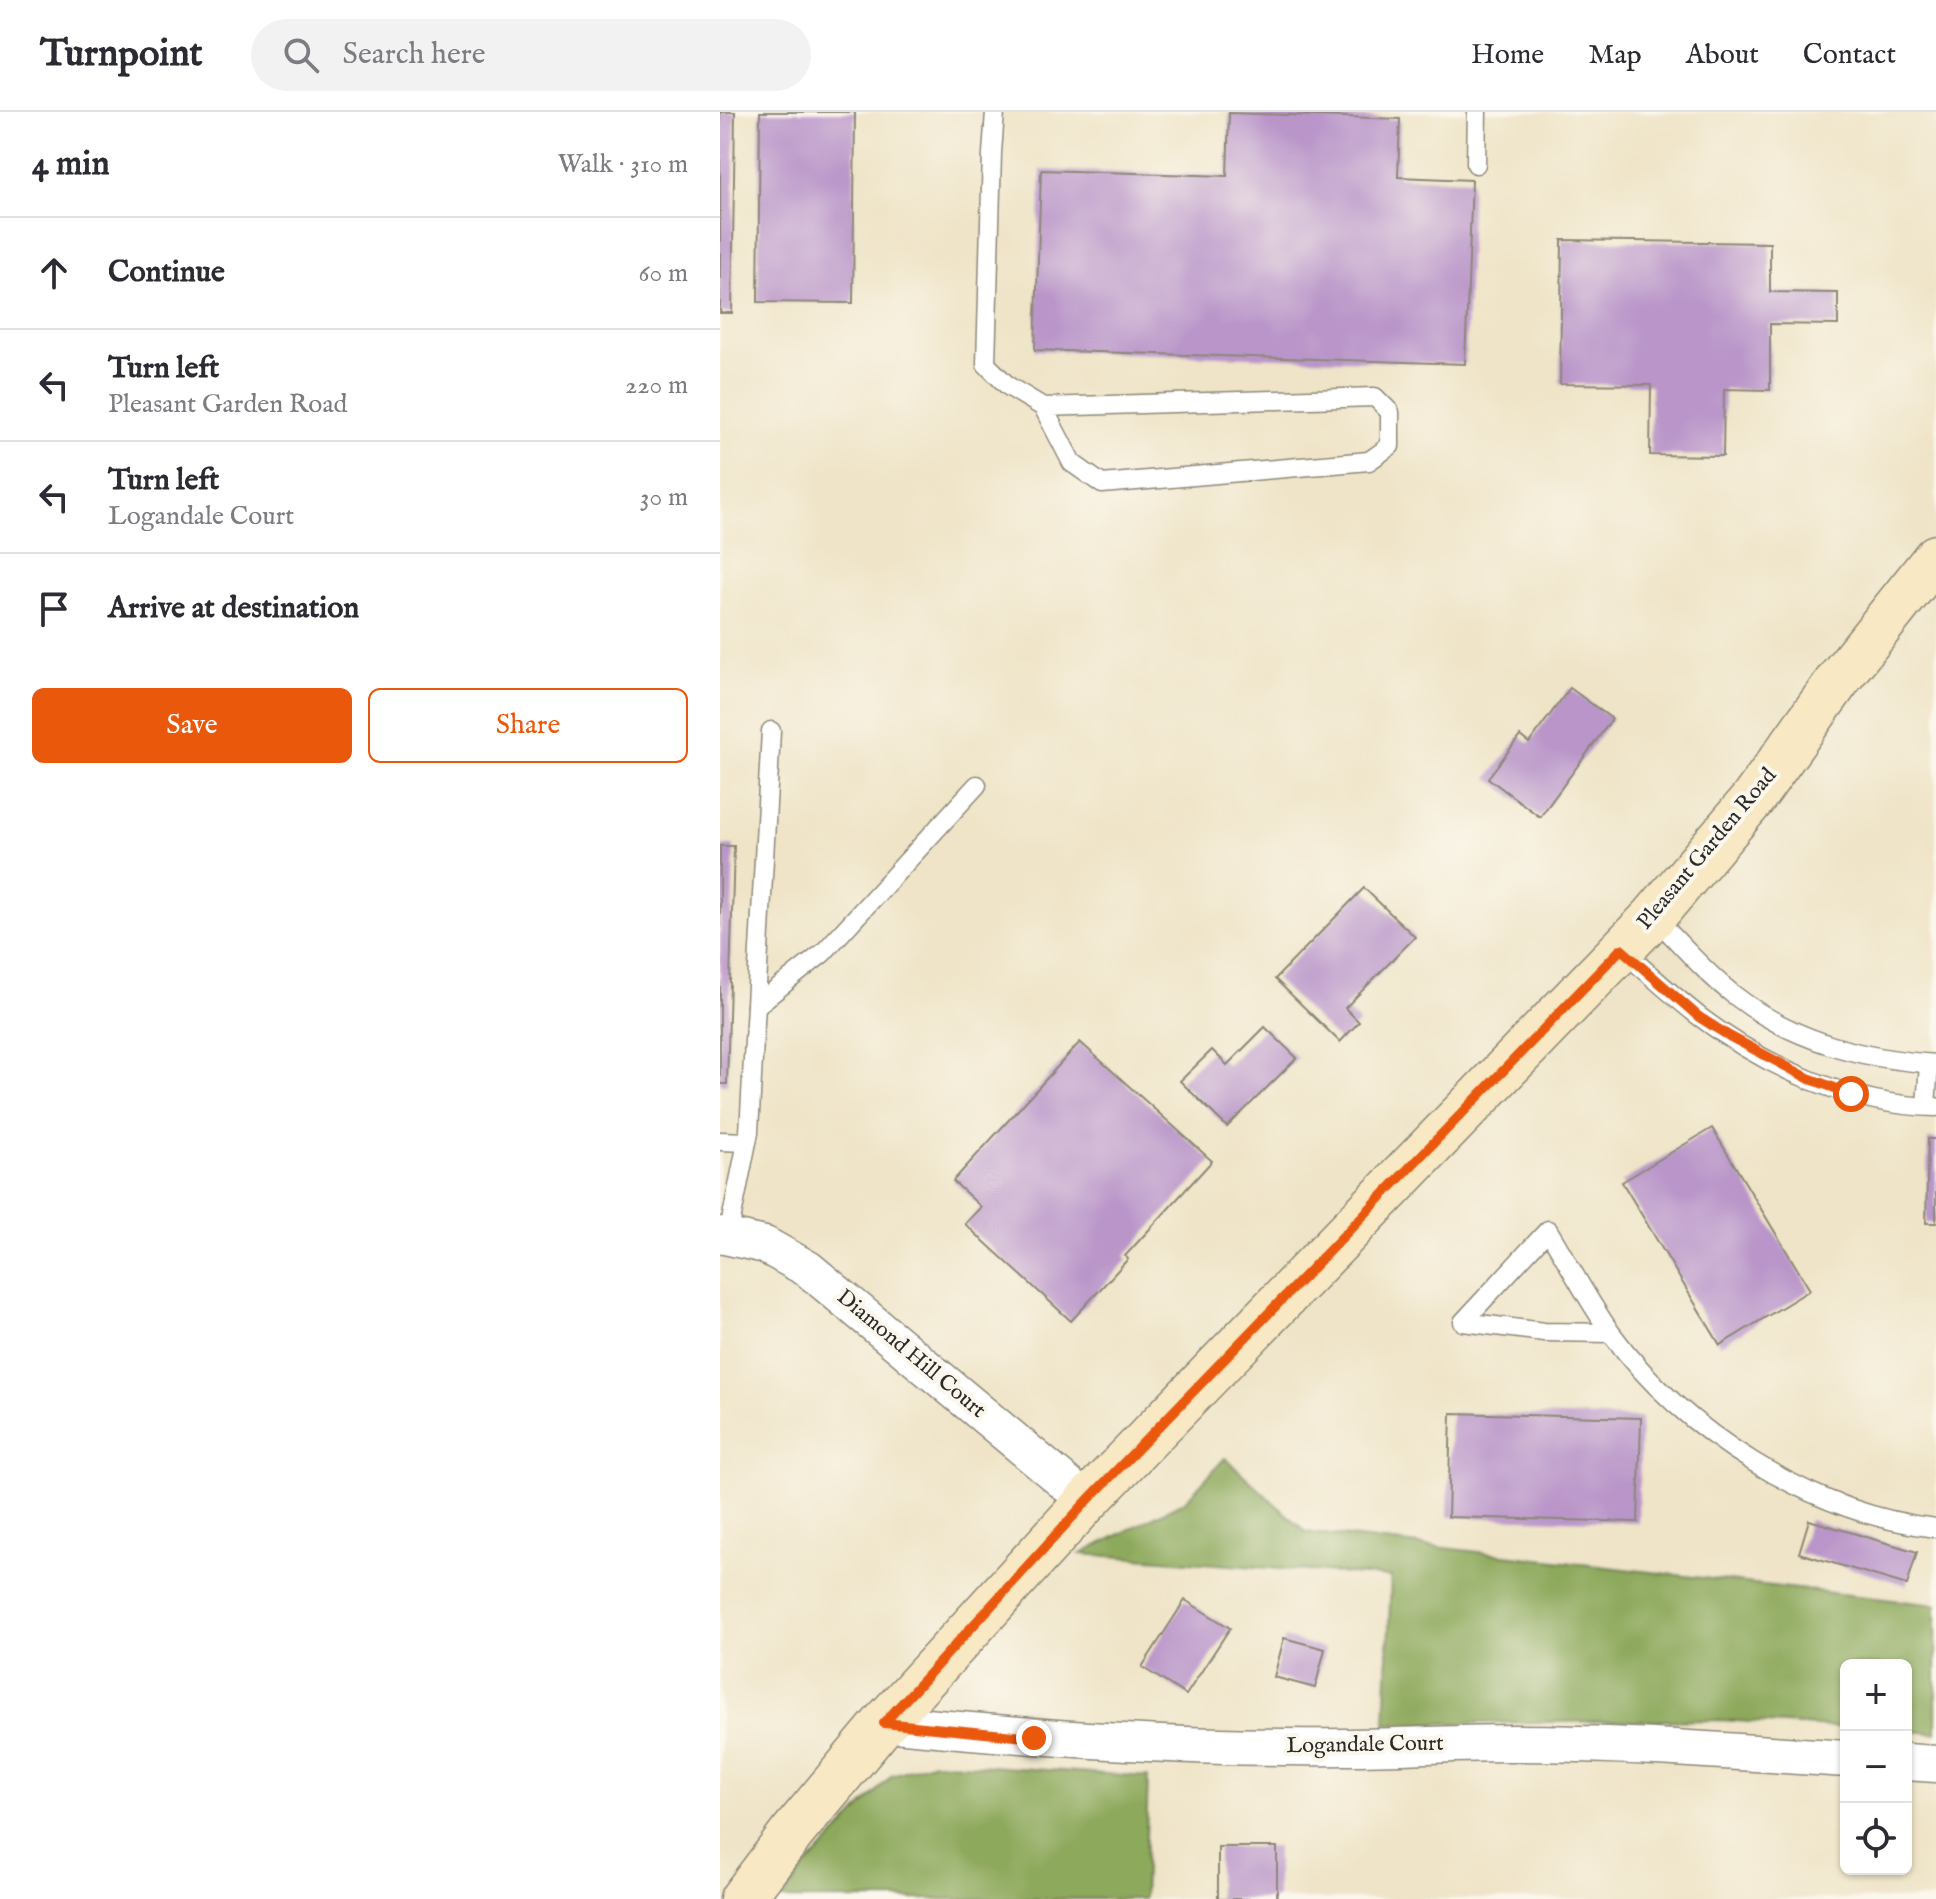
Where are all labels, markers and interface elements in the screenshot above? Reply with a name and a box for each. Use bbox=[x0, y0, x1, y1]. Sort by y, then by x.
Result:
search box bbox=[251, 19, 811, 91]
text: Turnpoint bbox=[40, 31, 203, 79]
icon: search bbox=[279, 33, 323, 77]
text: Search here bbox=[343, 36, 486, 74]
text: Home bbox=[1471, 38, 1544, 73]
text: Map bbox=[1588, 38, 1642, 73]
text: About bbox=[1686, 38, 1759, 73]
text: Contact bbox=[1803, 38, 1896, 73]
text: 4 min bbox=[32, 143, 110, 186]
text: Walk · 310 m bbox=[558, 148, 688, 181]
icon: ahead bbox=[32, 251, 76, 295]
text: Continue bbox=[108, 254, 225, 292]
text: 60 m bbox=[639, 257, 688, 290]
text: Turn left bbox=[108, 350, 219, 388]
icon: left bbox=[32, 363, 76, 407]
text: 220 m bbox=[625, 369, 688, 402]
text: Pleasant Garden Road bbox=[108, 388, 347, 421]
text: Turn left bbox=[108, 462, 219, 500]
icon: left bbox=[32, 475, 76, 519]
text: 30 m bbox=[640, 481, 688, 514]
text: Logandale Court bbox=[108, 500, 294, 533]
icon: arrive bbox=[32, 587, 76, 631]
text: Arrive at destination bbox=[108, 590, 359, 628]
button: Save bbox=[32, 688, 352, 763]
button: Share bbox=[368, 688, 688, 763]
street label: Pleasant Garden Road bbox=[1631, 762, 1783, 936]
route start bbox=[1833, 1076, 1869, 1112]
street label: Diamond Hill Court bbox=[831, 1283, 992, 1425]
map controls bbox=[1840, 1659, 1912, 1875]
button: + bbox=[1840, 1659, 1912, 1731]
route end bbox=[1016, 1720, 1052, 1756]
street label: Logandale Court bbox=[1286, 1730, 1444, 1760]
button: − bbox=[1840, 1731, 1912, 1803]
button: locate bbox=[1840, 1803, 1912, 1875]

